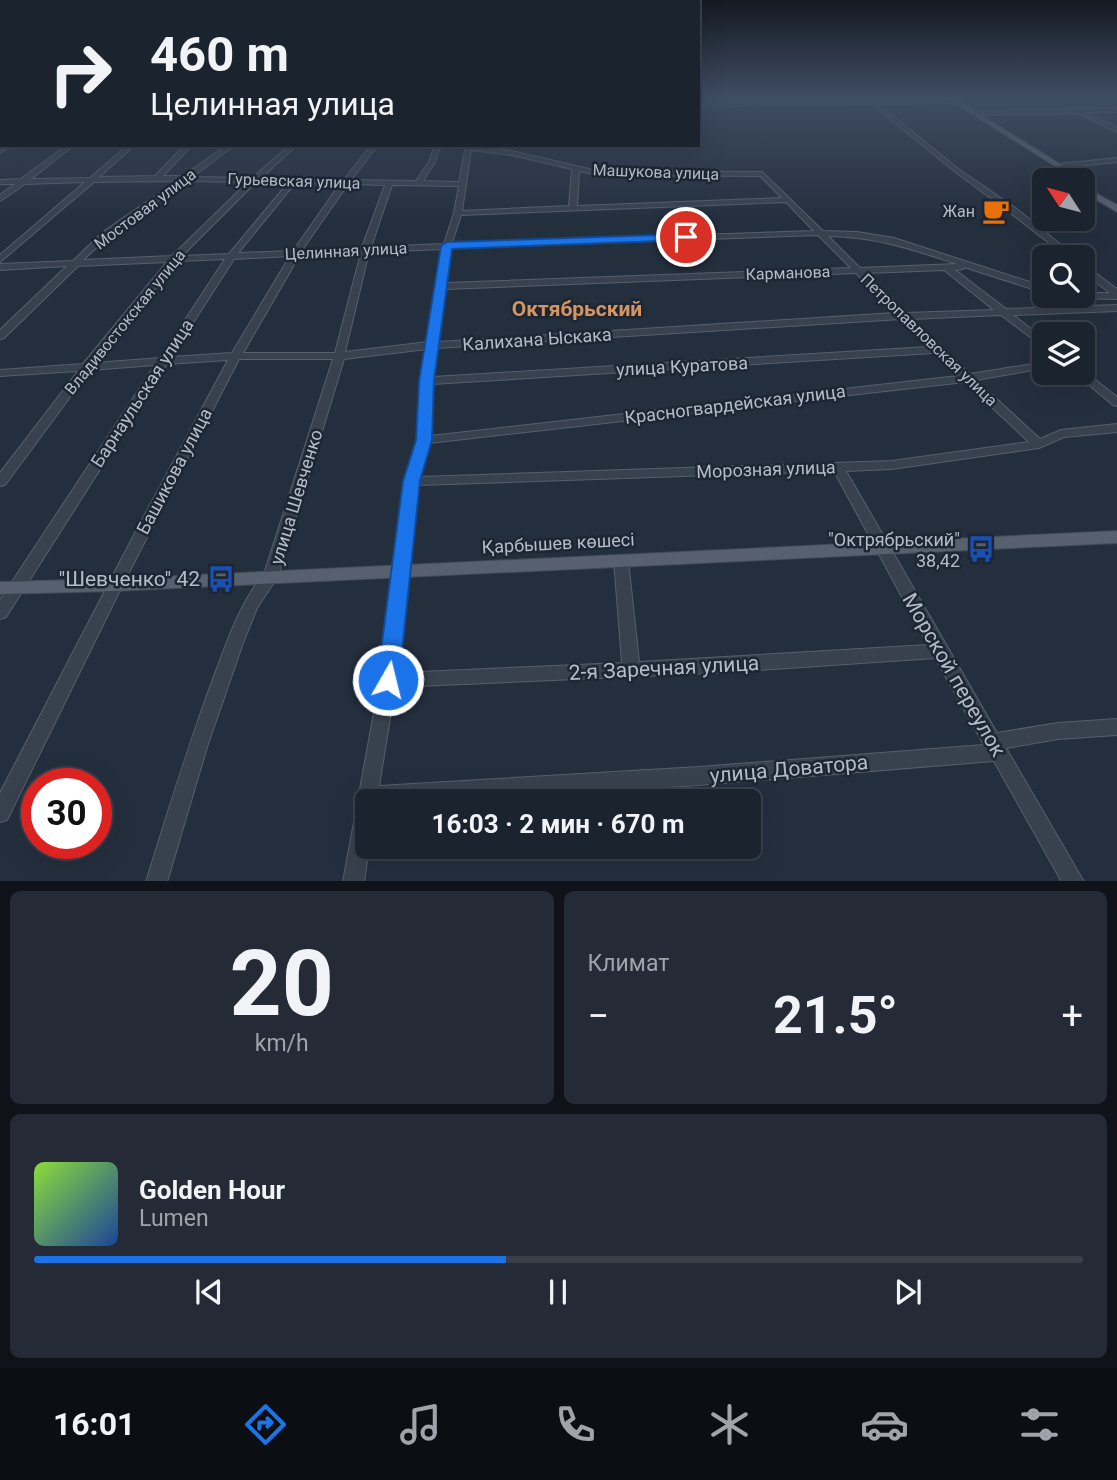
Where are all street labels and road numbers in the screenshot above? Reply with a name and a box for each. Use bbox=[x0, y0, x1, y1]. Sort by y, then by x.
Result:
street label: Машукова улица bbox=[592, 160, 720, 184]
street label: Мостовая улица bbox=[90, 165, 200, 253]
street label: Гурьевская улица bbox=[227, 169, 361, 193]
street label: Целинная улица bbox=[284, 238, 408, 264]
street label: Владивостокская улица bbox=[61, 246, 189, 398]
street label: Карманова bbox=[745, 262, 831, 284]
street label: Петропавловская улица bbox=[857, 270, 1001, 410]
street label: Барнаульская улица bbox=[86, 315, 198, 471]
street label: Калихана Ыскака bbox=[462, 323, 612, 355]
street label: улица Куратова bbox=[616, 352, 748, 380]
street label: Красногвардейская улица bbox=[623, 380, 847, 428]
street label: Башикова улица bbox=[132, 404, 216, 538]
street label: улица Шевченко bbox=[265, 427, 327, 567]
street label: Морозная улица bbox=[696, 456, 836, 482]
street label: Қарбышев көшесі bbox=[481, 529, 635, 557]
street label: Морской переулок bbox=[897, 589, 1011, 761]
street label: 2-я Заречная улица bbox=[568, 651, 760, 685]
street label: улица Доватора bbox=[709, 750, 869, 788]

